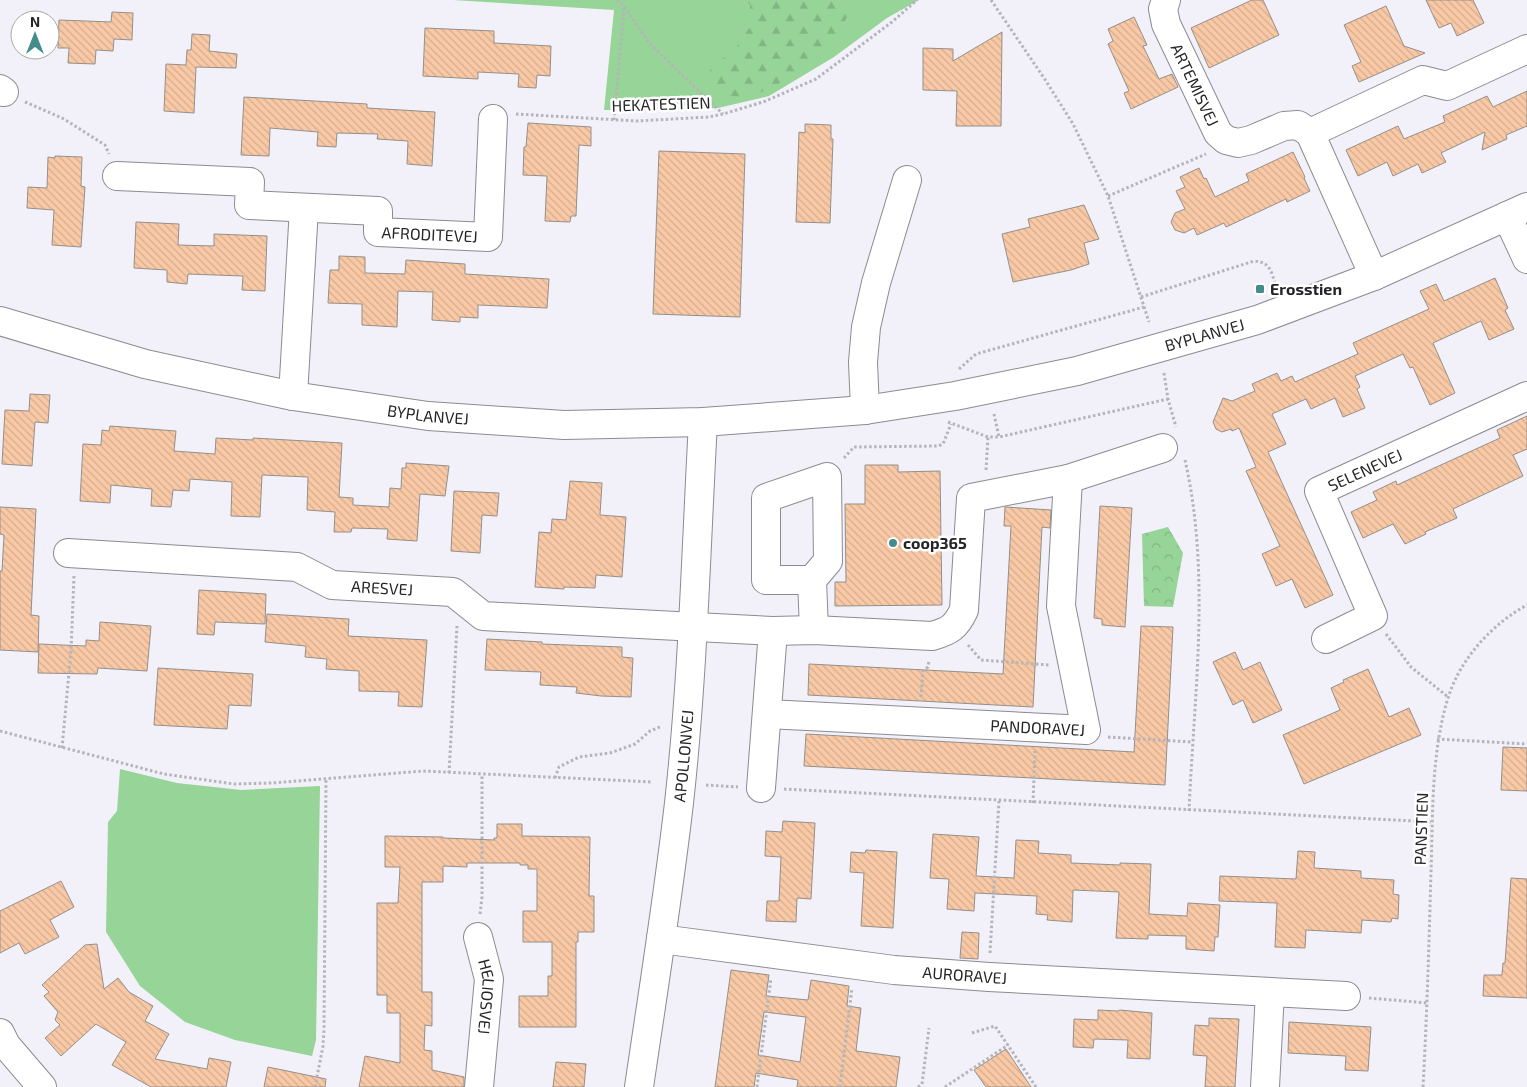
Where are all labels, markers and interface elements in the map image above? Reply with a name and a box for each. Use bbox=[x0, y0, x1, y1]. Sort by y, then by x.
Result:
north arrow bbox=[10, 10, 60, 60]
text: N bbox=[30, 13, 40, 30]
street label: ARTEMISVEJ bbox=[1168, 40, 1223, 129]
street label: HEKATESTIEN bbox=[611, 92, 711, 115]
street label: AFRODITEVEJ bbox=[381, 222, 478, 246]
place label: Erosstien bbox=[1270, 279, 1342, 298]
marker: Erosstien bbox=[1254, 283, 1266, 295]
street label: BYPLANVEJ bbox=[1162, 314, 1246, 355]
street label: BYPLANVEJ bbox=[386, 400, 469, 428]
street label: SELENEVEJ bbox=[1325, 444, 1405, 495]
place label: coop365 bbox=[903, 533, 967, 552]
marker: coop365 bbox=[887, 537, 899, 549]
street label: ARESVEJ bbox=[351, 576, 414, 599]
street label: APOLLONVEJ bbox=[669, 709, 697, 803]
street label: PANDORAVEJ bbox=[990, 715, 1086, 739]
street label: PANSTIEN bbox=[1410, 792, 1431, 866]
street label: HELIOSVEJ bbox=[475, 957, 499, 1035]
street label: AURORAVEJ bbox=[922, 962, 1008, 987]

